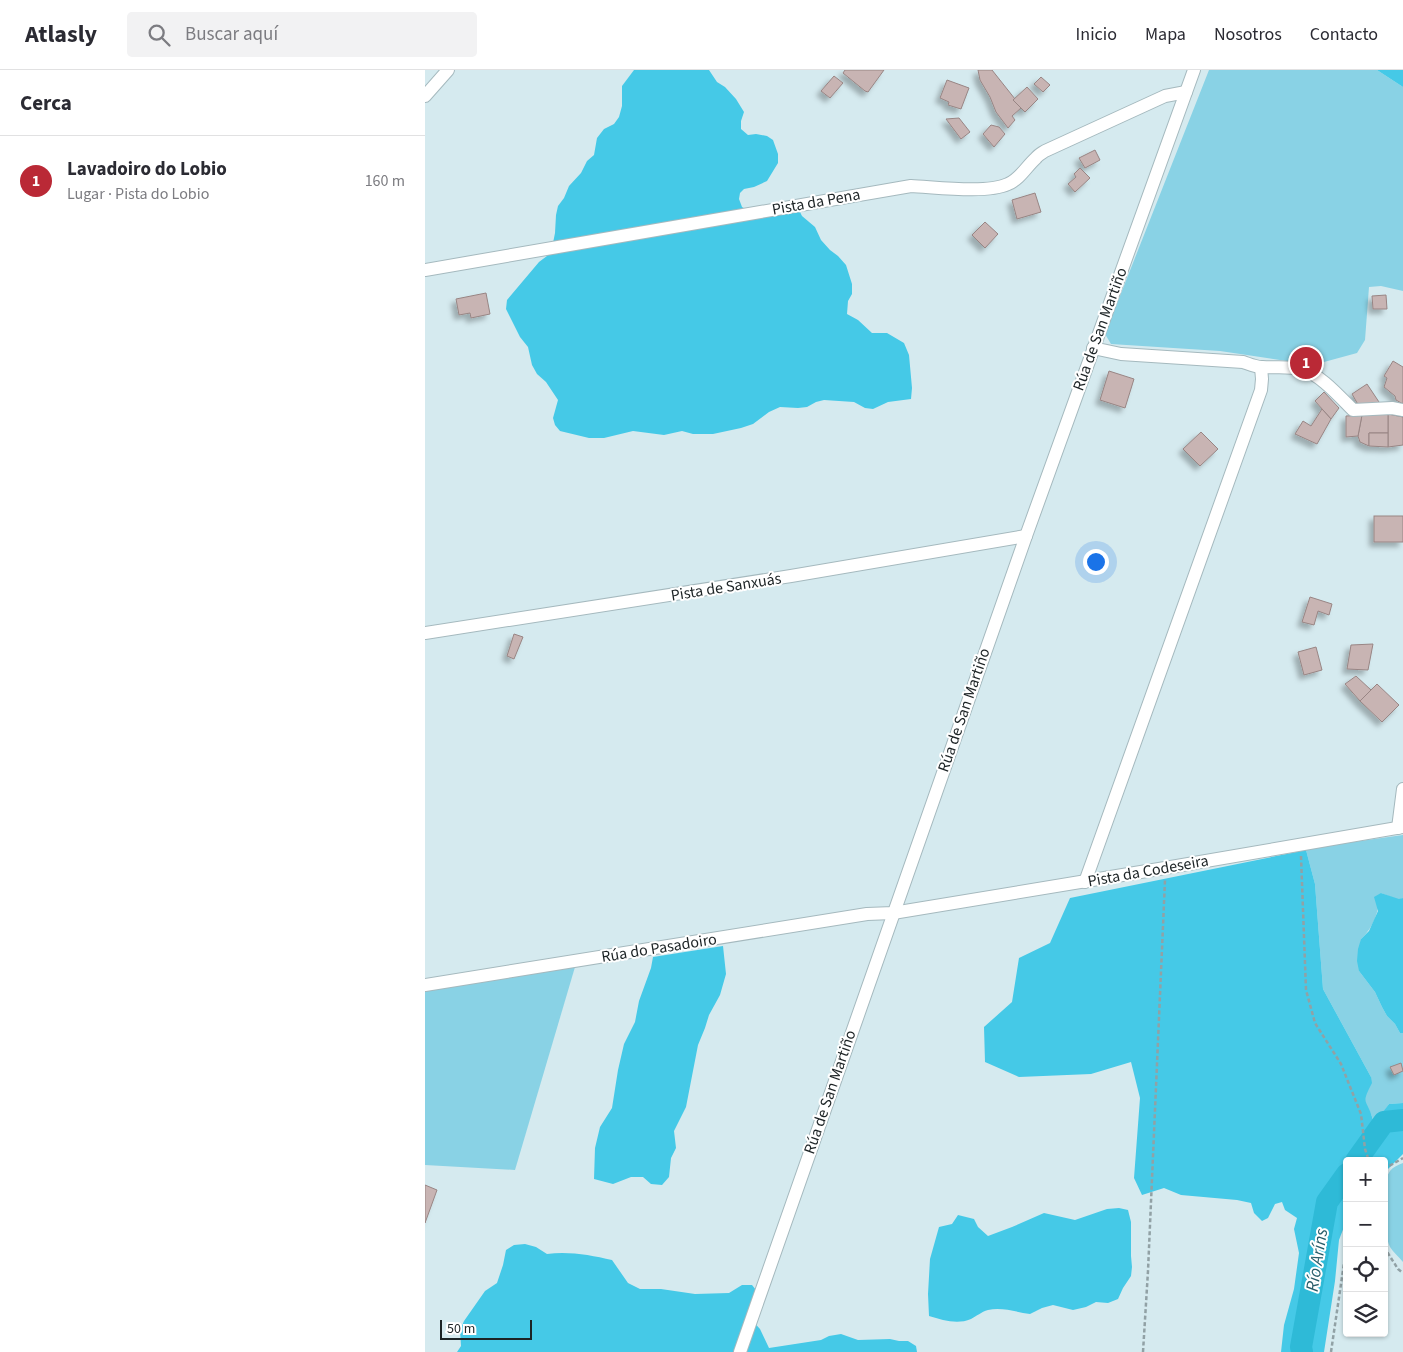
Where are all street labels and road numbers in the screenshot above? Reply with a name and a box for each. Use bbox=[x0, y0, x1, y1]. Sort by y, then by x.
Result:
street label: Pista da Pena bbox=[770, 183, 862, 221]
street label: Rúa de San Martiño bbox=[1067, 264, 1133, 394]
street label: Pista de Sanxuás bbox=[669, 567, 783, 607]
street label: Rúa de San Martiño bbox=[932, 645, 996, 775]
street label: Pista da Codeseira bbox=[1086, 850, 1210, 892]
street label: Rúa do Pasadoiro bbox=[600, 928, 718, 968]
street label: Rúa de San Martiño bbox=[798, 1027, 862, 1157]

